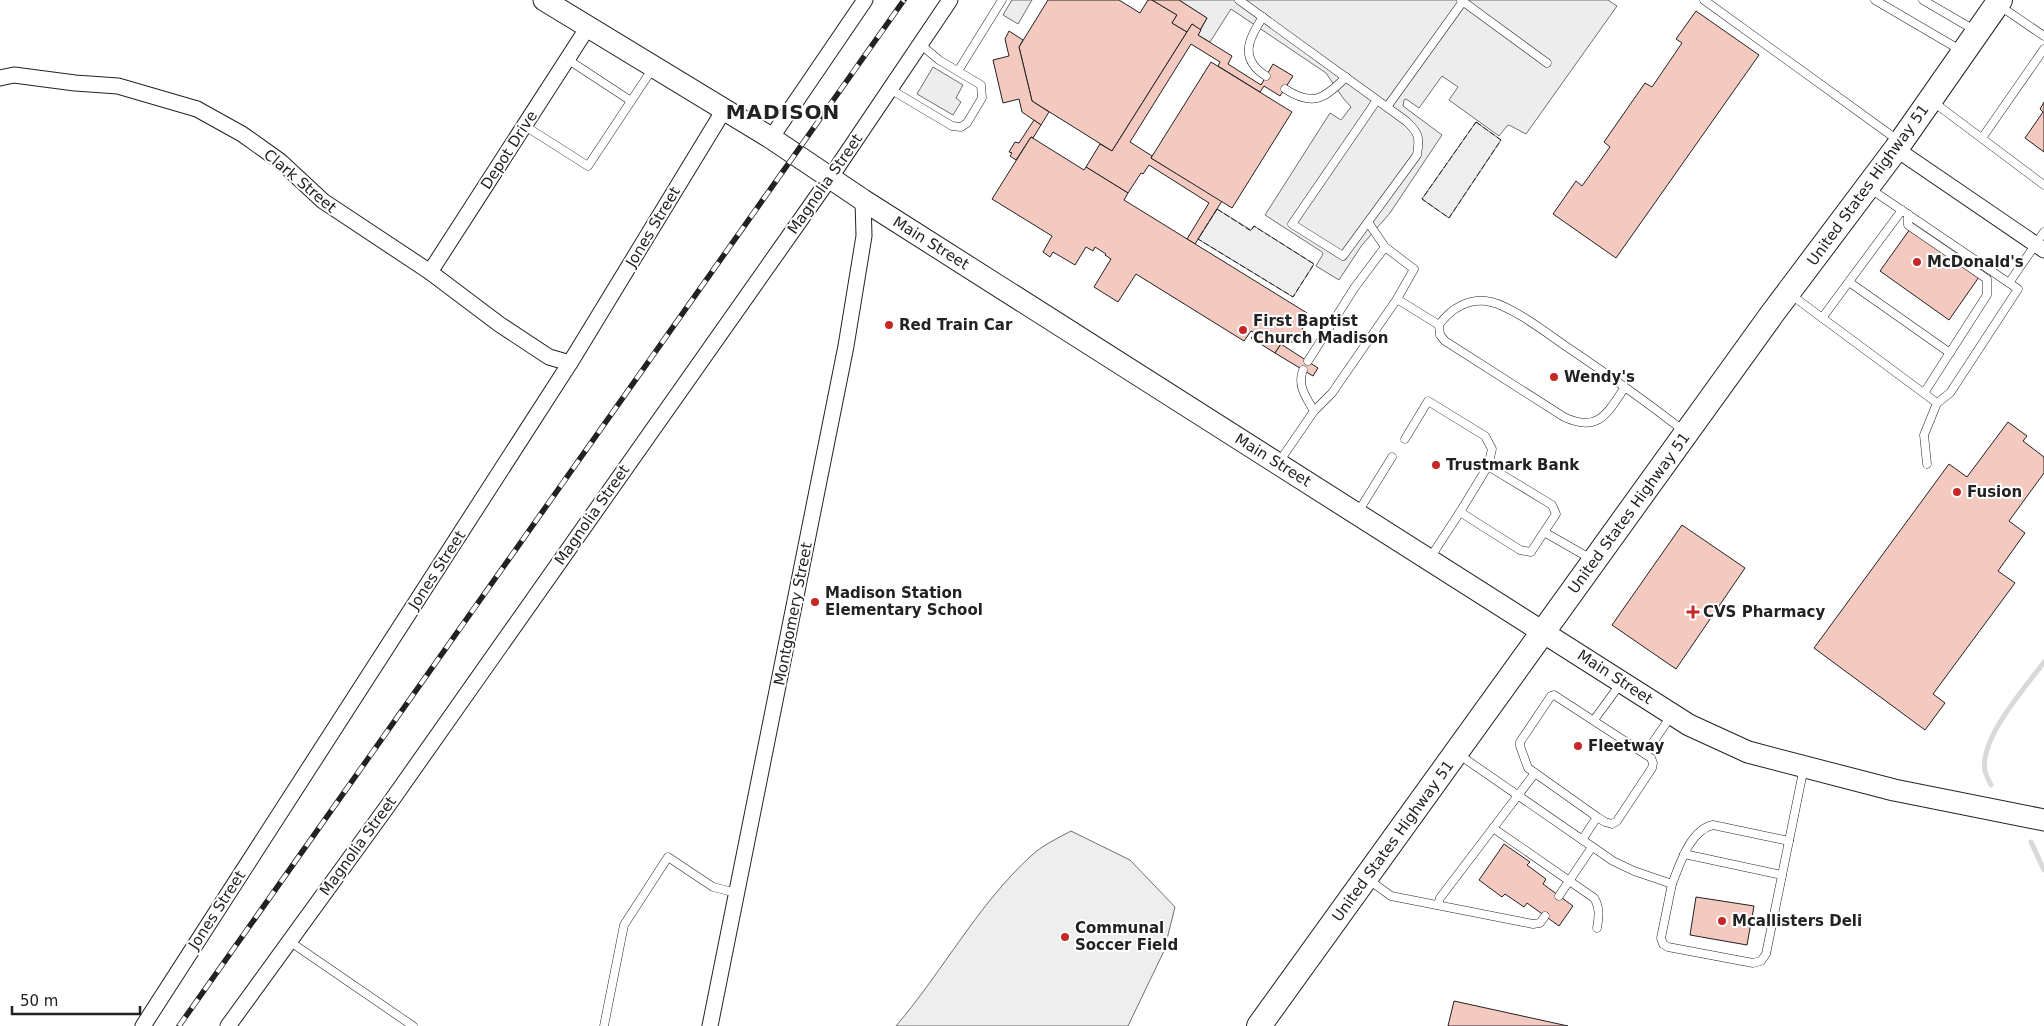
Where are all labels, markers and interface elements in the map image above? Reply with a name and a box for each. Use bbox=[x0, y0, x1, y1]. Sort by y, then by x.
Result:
district label: MADISON bbox=[726, 100, 840, 124]
street label: United States Highway 51 bbox=[1803, 101, 1933, 269]
street label: Depot Drive bbox=[477, 107, 541, 193]
street label: Magnolia Street bbox=[784, 130, 866, 238]
street label: Clark Street bbox=[260, 145, 340, 217]
street label: Jones Street bbox=[621, 183, 684, 271]
street label: Main Street bbox=[890, 213, 972, 274]
place label: McDonald's bbox=[1927, 253, 2024, 271]
marker: McDonald's bbox=[1911, 256, 1923, 268]
place label: First Baptist Church Madison bbox=[1253, 312, 1388, 347]
place label: Red Train Car bbox=[899, 316, 1013, 334]
marker: Red Train Car bbox=[883, 319, 895, 331]
marker: First Baptist Church Madison bbox=[1237, 324, 1249, 336]
place label: Wendy's bbox=[1564, 368, 1635, 386]
marker: Wendy's bbox=[1548, 371, 1560, 383]
street label: United States Highway 51 bbox=[1564, 429, 1694, 597]
street label: Main Street bbox=[1232, 430, 1314, 491]
place label: Trustmark Bank bbox=[1446, 456, 1580, 474]
marker: Trustmark Bank bbox=[1430, 459, 1442, 471]
street label: Magnolia Street bbox=[551, 461, 633, 569]
place label: Fusion bbox=[1967, 483, 2022, 501]
marker: Fusion bbox=[1951, 486, 1963, 498]
street label: Jones Street bbox=[404, 527, 469, 614]
street label: Montgomery Street bbox=[770, 541, 816, 687]
place label: Madison Station Elementary School bbox=[825, 584, 983, 619]
marker: Madison Station Elementary School bbox=[809, 596, 821, 608]
place label: CVS Pharmacy bbox=[1703, 603, 1825, 621]
marker: CVS Pharmacy bbox=[1687, 606, 1699, 618]
street label: Main Street bbox=[1574, 646, 1656, 708]
place label: Fleetway bbox=[1588, 737, 1664, 755]
marker: Fleetway bbox=[1572, 740, 1584, 752]
street label: United States Highway 51 bbox=[1328, 757, 1458, 925]
street label: Magnolia Street bbox=[316, 793, 400, 899]
street label: Jones Street bbox=[184, 867, 249, 954]
place label: Mcallisters Deli bbox=[1732, 912, 1862, 930]
marker: Mcallisters Deli bbox=[1716, 915, 1728, 927]
place label: Communal Soccer Field bbox=[1075, 919, 1178, 954]
marker: Communal Soccer Field bbox=[1059, 931, 1071, 943]
scale bar bbox=[12, 984, 140, 1016]
text: 50 m bbox=[20, 992, 58, 1010]

